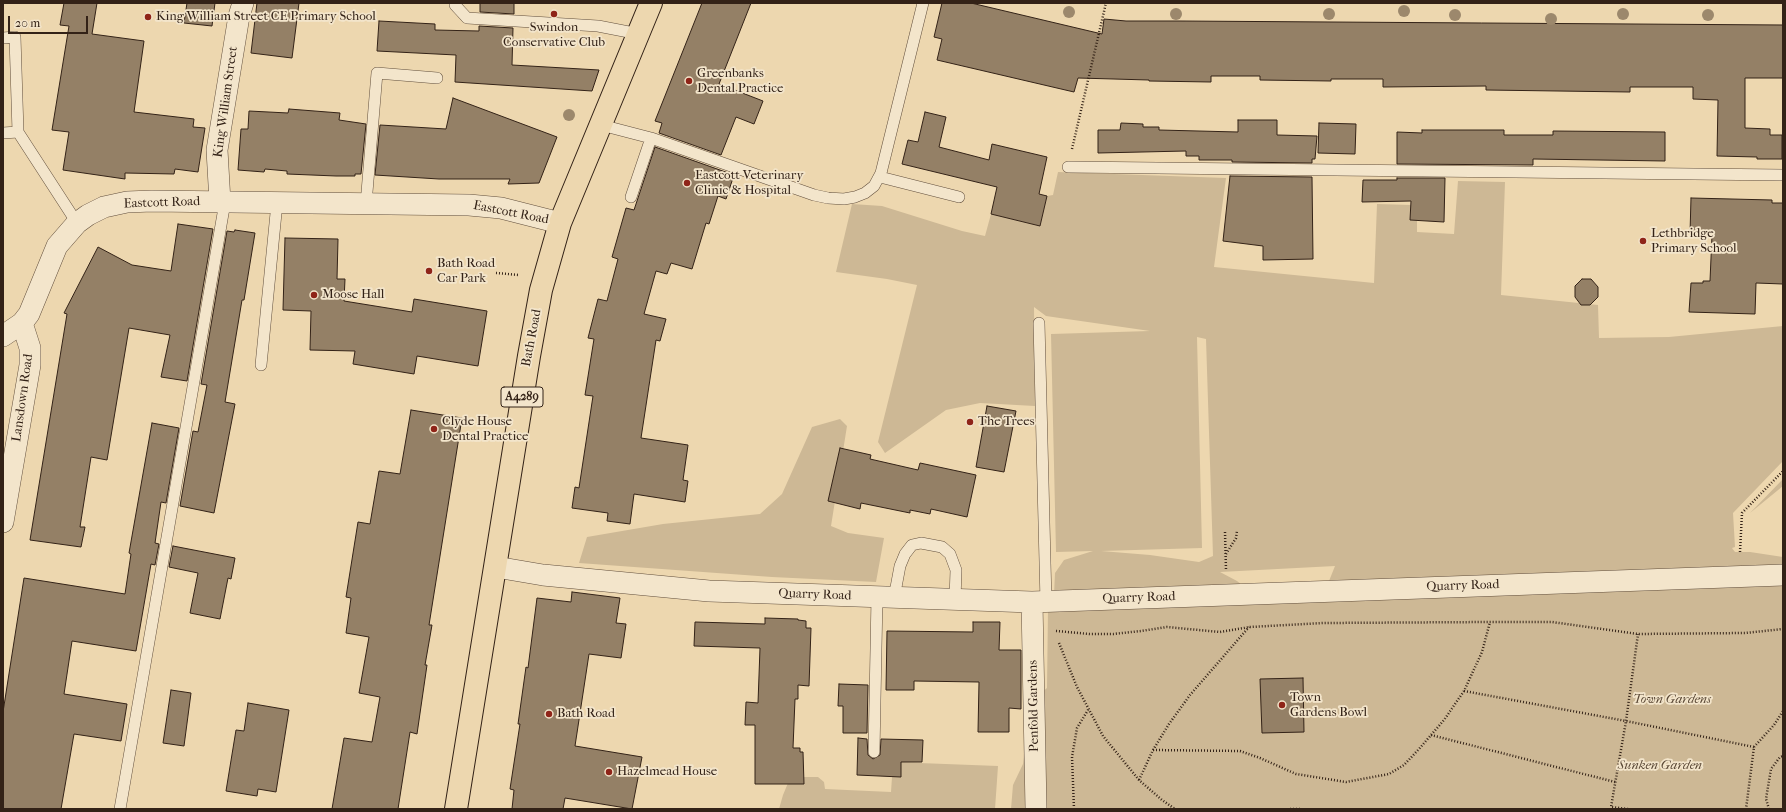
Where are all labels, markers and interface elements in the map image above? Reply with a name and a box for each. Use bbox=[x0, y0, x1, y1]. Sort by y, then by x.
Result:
scale bar bbox=[10, 8, 90, 34]
place label: King William Street CE Primary School bbox=[156, 9, 376, 25]
marker: Swindon Conservative Club bbox=[549, 9, 559, 19]
marker: King William Street CE Primary School bbox=[143, 12, 153, 22]
text: 20 m bbox=[15, 16, 40, 30]
place label: Swindon Conservative Club bbox=[503, 20, 605, 51]
street label: King William Street bbox=[210, 45, 242, 159]
place label: Greenbanks Dental Practice bbox=[697, 66, 784, 97]
marker: Greenbanks Dental Practice bbox=[684, 76, 694, 86]
place label: Eastcott Veterinary Clinic & Hospital bbox=[695, 168, 803, 199]
marker: Eastcott Veterinary Clinic & Hospital bbox=[682, 178, 692, 188]
street label: Eastcott Road bbox=[123, 194, 201, 212]
street label: Eastcott Road bbox=[472, 198, 550, 228]
place label: Lethbridge Primary School bbox=[1651, 226, 1737, 257]
marker: Lethbridge Primary School bbox=[1638, 236, 1648, 246]
place label: Bath Road Car Park bbox=[437, 256, 495, 287]
marker: Bath Road Car Park bbox=[424, 266, 434, 276]
place label: Moose Hall bbox=[322, 287, 384, 303]
marker: Moose Hall bbox=[309, 290, 319, 300]
street label: Bath Road bbox=[519, 308, 545, 368]
street label: Lansdown Road bbox=[9, 353, 37, 443]
road number: A4289 bbox=[501, 387, 543, 407]
place label: Clyde House Dental Practice bbox=[442, 414, 529, 445]
place label: The Trees bbox=[978, 414, 1034, 430]
marker: The Trees bbox=[965, 417, 975, 427]
marker: Clyde House Dental Practice bbox=[429, 424, 439, 434]
street label: Quarry Road bbox=[1426, 577, 1500, 595]
street label: Quarry Road bbox=[778, 586, 852, 604]
street label: Quarry Road bbox=[1102, 589, 1176, 607]
street label: Penfold Gardens bbox=[1025, 660, 1043, 752]
place label: Town Gardens Bowl bbox=[1290, 690, 1367, 721]
park label: Town Gardens bbox=[1633, 692, 1711, 708]
marker: Town Gardens Bowl bbox=[1277, 700, 1287, 710]
place label: Bath Road bbox=[557, 706, 615, 722]
marker: Bath Road bbox=[544, 709, 554, 719]
park label: Sunken Garden bbox=[1618, 758, 1702, 774]
place label: Hazelmead House bbox=[617, 764, 717, 780]
marker: Hazelmead House bbox=[604, 767, 614, 777]

